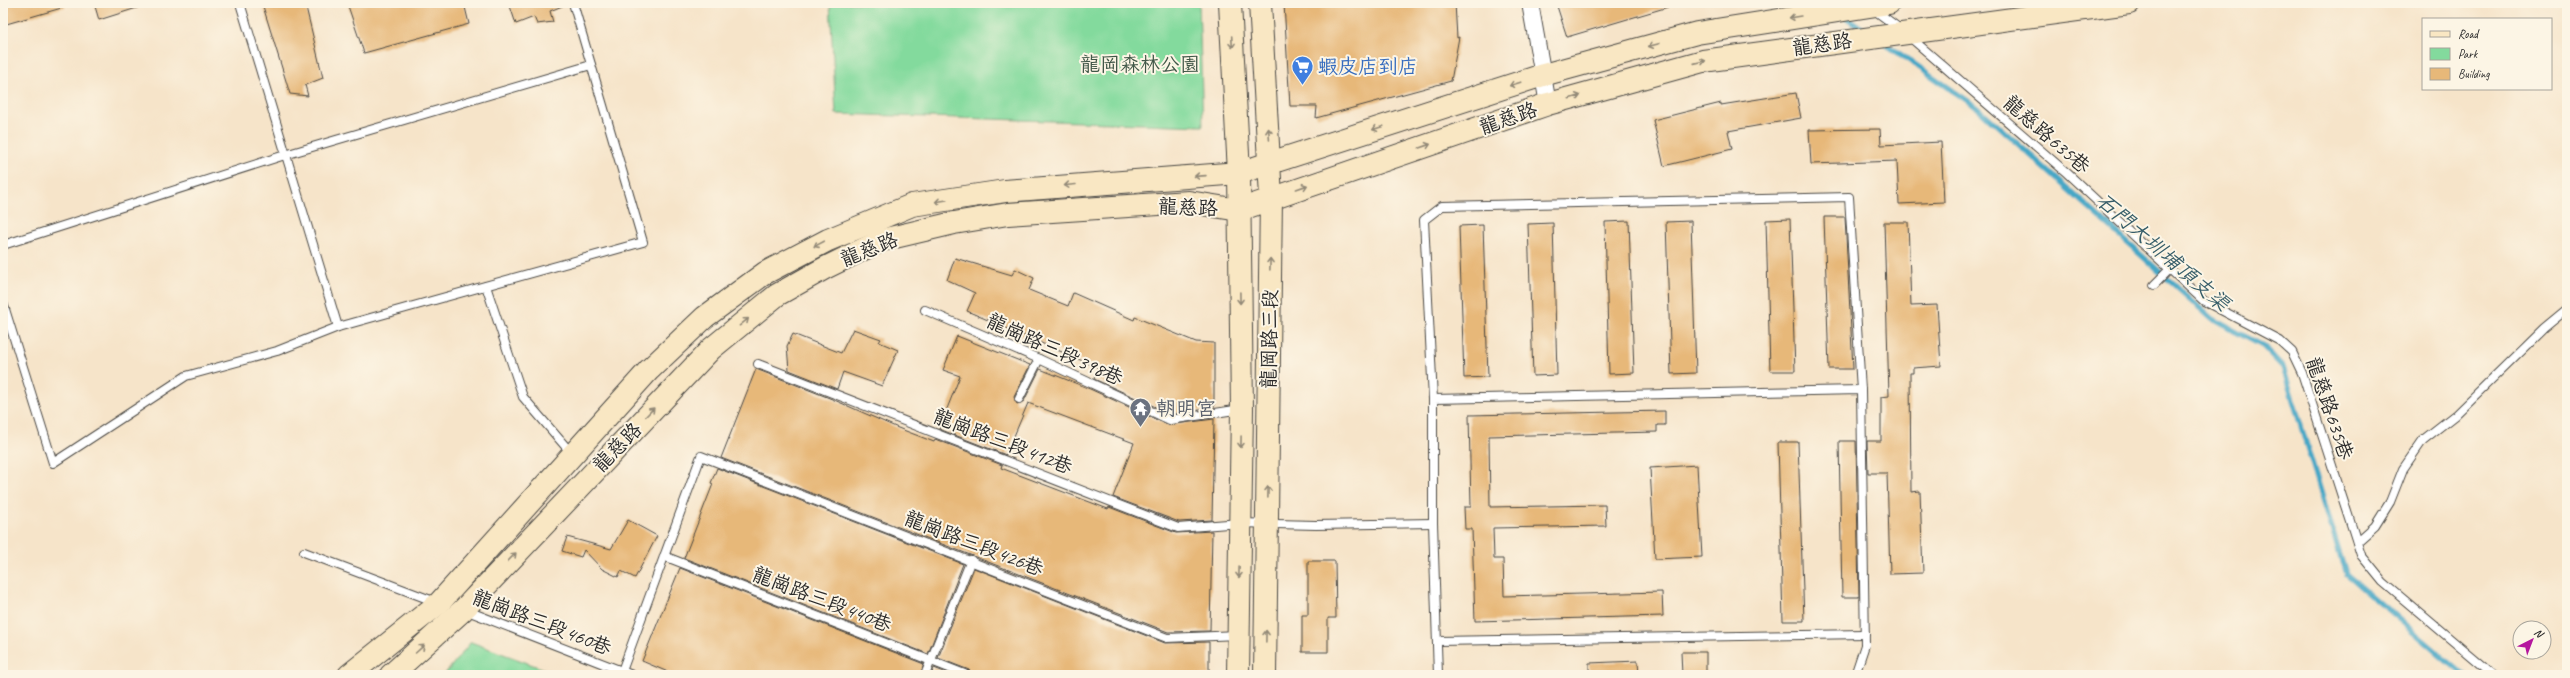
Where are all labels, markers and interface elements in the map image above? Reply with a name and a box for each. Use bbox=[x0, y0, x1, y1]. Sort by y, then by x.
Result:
one-way arrow bbox=[1789, 13, 1802, 21]
legend bbox=[2422, 18, 2552, 90]
text: Road bbox=[2458, 26, 2480, 42]
street label: 龍慈路 bbox=[1791, 28, 1855, 61]
one-way arrow bbox=[1228, 35, 1236, 48]
one-way arrow bbox=[1648, 42, 1661, 49]
text: Park bbox=[2458, 46, 2479, 62]
park label: 龍岡森林公園 bbox=[1080, 52, 1200, 77]
supermarket icon: 蝦皮店到店 bbox=[1290, 53, 1316, 86]
place label: 蝦皮店到店 bbox=[1318, 54, 1418, 79]
one-way arrow bbox=[1694, 58, 1707, 65]
text: Building bbox=[2458, 66, 2490, 82]
one-way arrow bbox=[1509, 81, 1522, 88]
street label: 龍慈路635巷 bbox=[1998, 90, 2096, 180]
one-way arrow bbox=[1568, 93, 1581, 100]
street label: 龍慈路 bbox=[1476, 97, 1542, 140]
one-way arrow bbox=[1372, 125, 1385, 132]
one-way arrow bbox=[1265, 128, 1272, 141]
one-way arrow bbox=[1419, 141, 1431, 149]
one-way arrow bbox=[1194, 172, 1207, 179]
one-way arrow bbox=[1064, 181, 1077, 188]
one-way arrow bbox=[1295, 183, 1308, 190]
water label: 石門大圳埔頂支渠 bbox=[2091, 187, 2236, 318]
street label: 龍慈路 bbox=[1158, 194, 1219, 221]
one-way arrow bbox=[935, 197, 948, 205]
street label: 龍慈路 bbox=[837, 226, 903, 272]
one-way arrow bbox=[814, 241, 826, 249]
one-way arrow bbox=[1266, 258, 1274, 271]
street label: 龍岡路三段 bbox=[1256, 289, 1283, 389]
one-way arrow bbox=[1236, 291, 1244, 304]
street label: 龍崗路三段398巷 bbox=[983, 308, 1128, 391]
one-way arrow bbox=[738, 318, 749, 327]
street label: 龍慈路635巷 bbox=[2300, 354, 2359, 464]
temple icon: 朝明宮 bbox=[1128, 395, 1154, 428]
place label: 朝明宮 bbox=[1156, 396, 1216, 421]
street label: 龍崗路三段412巷 bbox=[930, 403, 1077, 480]
one-way arrow bbox=[645, 407, 655, 417]
street label: 龍慈路 bbox=[588, 416, 648, 478]
one-way arrow bbox=[1237, 435, 1245, 448]
one-way arrow bbox=[1264, 486, 1272, 499]
street label: 龍崗路三段426巷 bbox=[901, 505, 1048, 582]
one-way arrow bbox=[508, 552, 517, 562]
street label: 龍崗路三段440巷 bbox=[749, 561, 896, 638]
one-way arrow bbox=[1236, 565, 1243, 578]
street label: 龍崗路三段460巷 bbox=[469, 584, 616, 661]
north arrow bbox=[2512, 620, 2552, 660]
text: N bbox=[2531, 625, 2548, 642]
one-way arrow bbox=[1262, 630, 1269, 643]
one-way arrow bbox=[415, 644, 425, 653]

